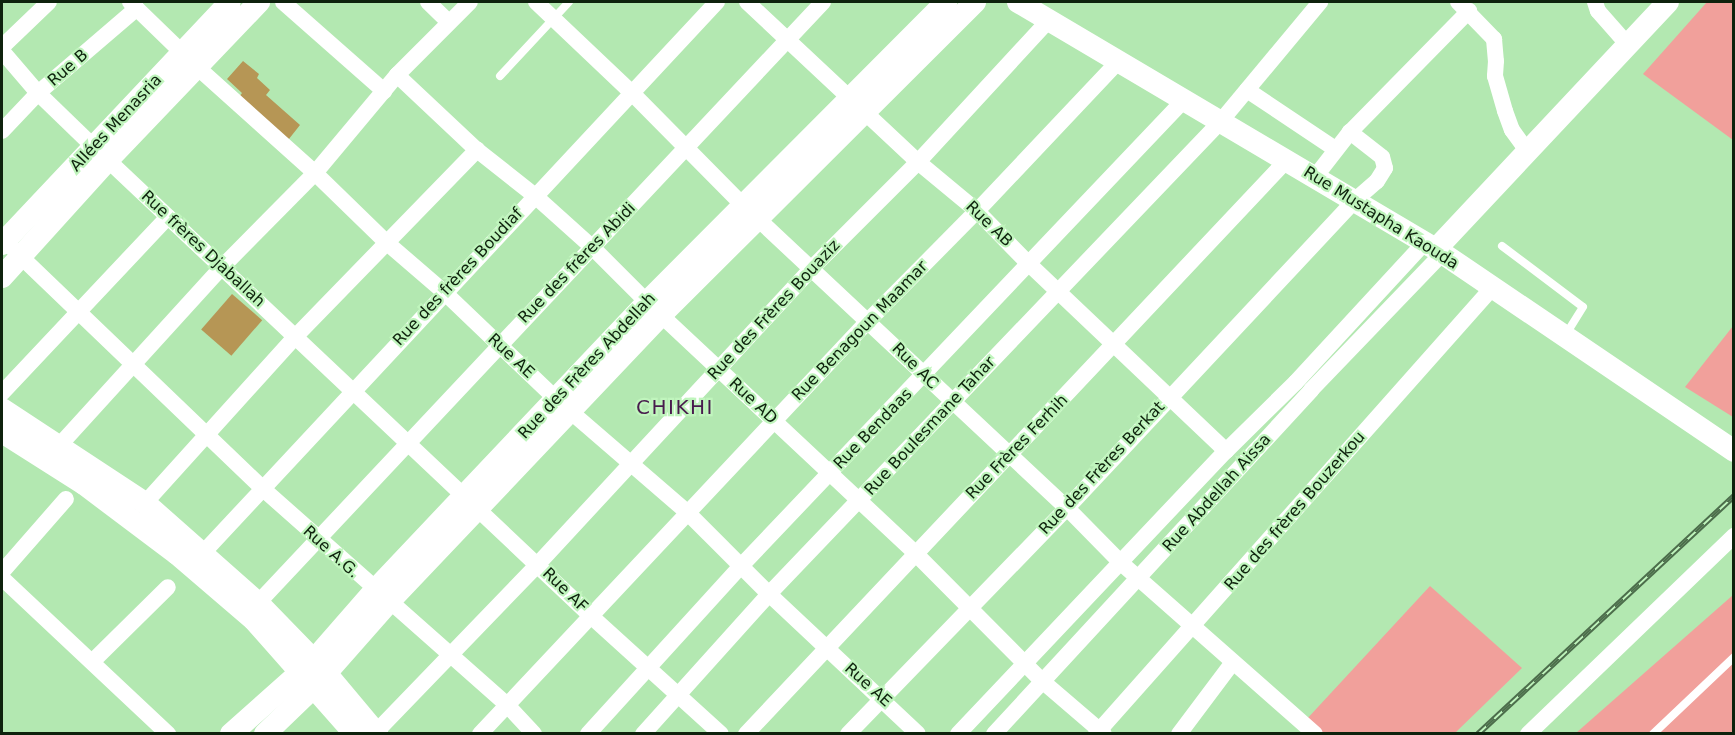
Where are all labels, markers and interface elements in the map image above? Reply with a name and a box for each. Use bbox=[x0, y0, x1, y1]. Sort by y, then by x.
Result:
street label: Rue B bbox=[44, 46, 92, 90]
street label: Allées Menasria bbox=[66, 70, 166, 176]
street label: Rue Mustapha Kaouda bbox=[1300, 162, 1462, 274]
street label: Rue frères Djaballah bbox=[137, 187, 269, 311]
street label: Rue AB bbox=[962, 197, 1016, 251]
street label: Rue des frères Abidi bbox=[514, 199, 640, 327]
street label: Rue des frères Boudiaf bbox=[389, 204, 527, 350]
street label: Rue des Frères Bouaziz bbox=[704, 236, 844, 384]
street label: Rue Benagoun Maamar bbox=[788, 257, 932, 405]
street label: Rue des Frères Abdellah bbox=[514, 289, 660, 443]
street label: Rue AE bbox=[484, 330, 538, 382]
street label: Rue AC bbox=[888, 339, 942, 393]
street label: Rue Boulesmane Tahar bbox=[861, 353, 999, 499]
street label: Rue AD bbox=[725, 374, 781, 428]
street label: Rue Bendaas bbox=[830, 385, 916, 473]
street label: Rue Frères Ferhih bbox=[962, 391, 1072, 503]
district label: CHIKHI bbox=[636, 395, 714, 419]
street label: Rue des Frères Berkat bbox=[1035, 397, 1169, 539]
street label: Rue des frères Bouzerkou bbox=[1221, 428, 1369, 594]
street label: Rue Abdellah Aissa bbox=[1159, 430, 1275, 556]
street label: Rue A.G. bbox=[299, 522, 363, 582]
street label: Rue AF bbox=[538, 564, 592, 616]
street label: Rue AE bbox=[841, 659, 895, 711]

